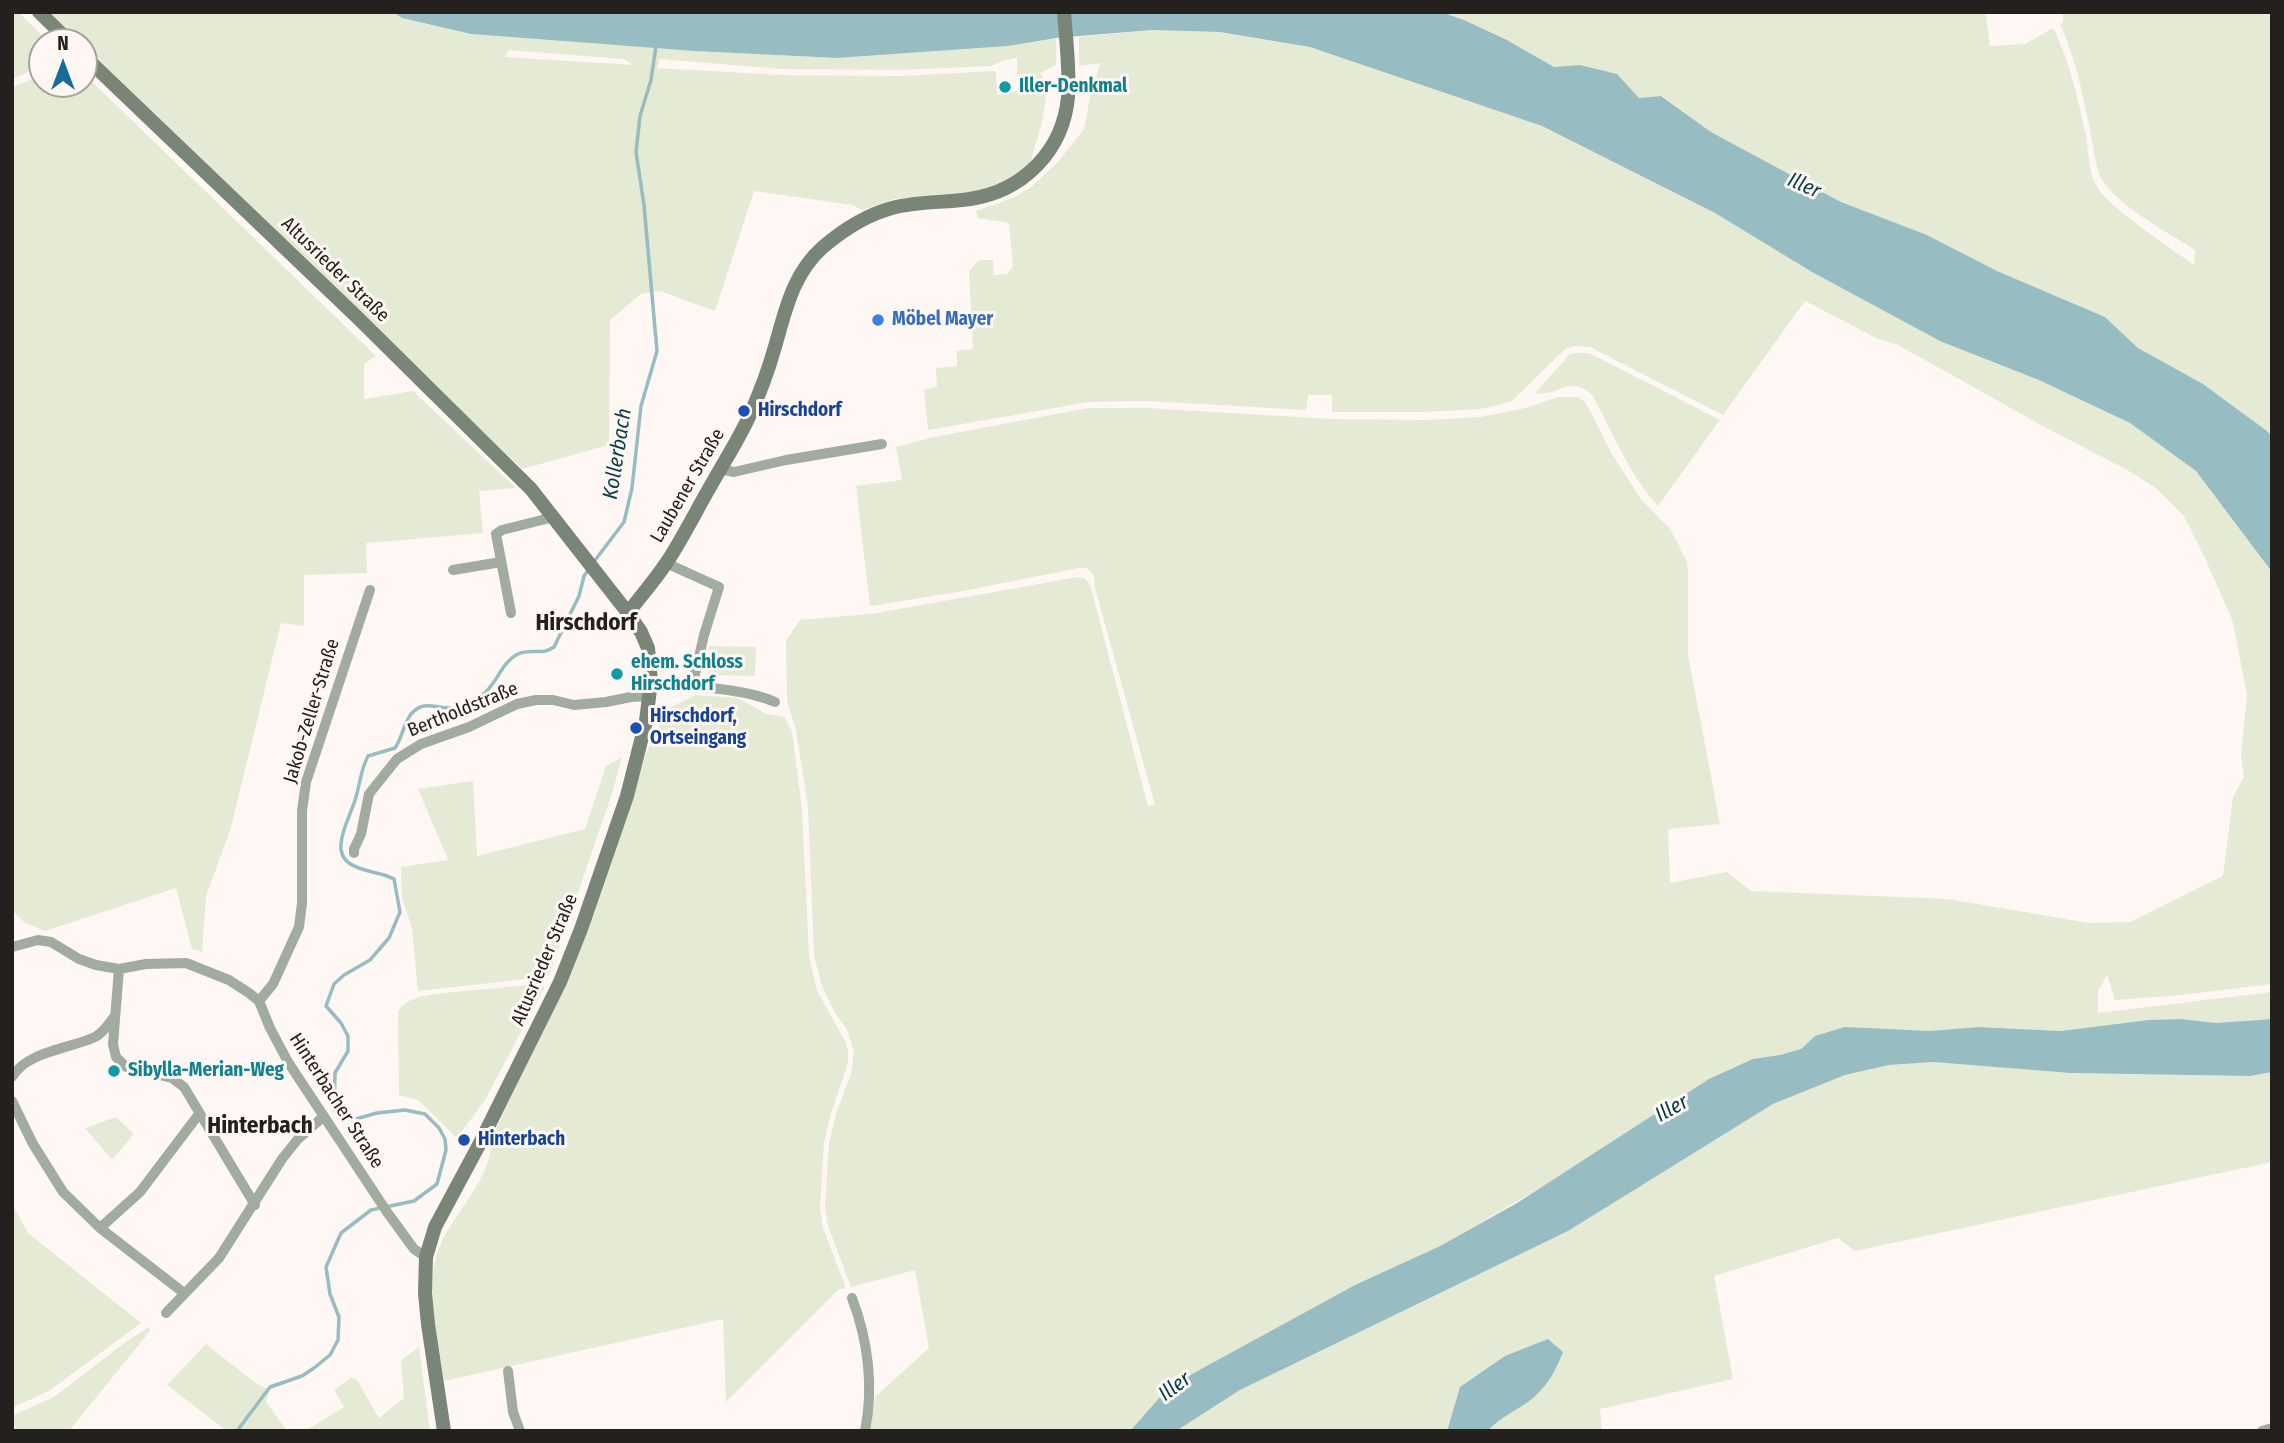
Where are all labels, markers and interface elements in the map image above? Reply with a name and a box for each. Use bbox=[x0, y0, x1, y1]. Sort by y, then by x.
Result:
north arrow bbox=[28, 28, 98, 98]
text: N bbox=[57, 32, 69, 55]
place label: Iller-Denkmal bbox=[1019, 76, 1127, 98]
marker: Iller-Denkmal bbox=[997, 79, 1013, 95]
water label: Iller bbox=[1783, 168, 1825, 204]
street label: Altusrieder Straße bbox=[276, 213, 394, 327]
place label: Möbel Mayer bbox=[892, 309, 993, 331]
marker: Möbel Mayer bbox=[870, 312, 886, 328]
place label: Hirschdorf bbox=[758, 400, 841, 422]
marker: Hirschdorf bbox=[736, 403, 752, 419]
water label: Kollerbach bbox=[598, 407, 638, 501]
street label: Laubener Straße bbox=[646, 425, 730, 547]
district label: Hirschdorf bbox=[536, 610, 636, 638]
street label: Jakob-Zeller-Straße bbox=[279, 636, 345, 786]
place label: ehem. Schloss Hirschdorf bbox=[631, 652, 743, 696]
marker: ehem. Schloss Hirschdorf bbox=[609, 666, 625, 682]
street label: Bertholdstraße bbox=[405, 678, 521, 742]
place label: Hirschdorf, Ortseingang bbox=[650, 706, 746, 750]
marker: Hirschdorf, Ortseingang bbox=[628, 720, 644, 736]
street label: Altusrieder Straße bbox=[507, 891, 583, 1029]
street label: Hinterbacher Straße bbox=[284, 1029, 388, 1173]
place label: Sibylla-Merian-Weg bbox=[128, 1060, 284, 1082]
marker: Sibylla-Merian-Weg bbox=[106, 1063, 122, 1079]
water label: Iller bbox=[1651, 1090, 1693, 1128]
district label: Hinterbach bbox=[207, 1113, 313, 1141]
place label: Hinterbach bbox=[478, 1129, 565, 1151]
marker: Hinterbach bbox=[456, 1132, 472, 1148]
water label: Iller bbox=[1154, 1367, 1196, 1407]

